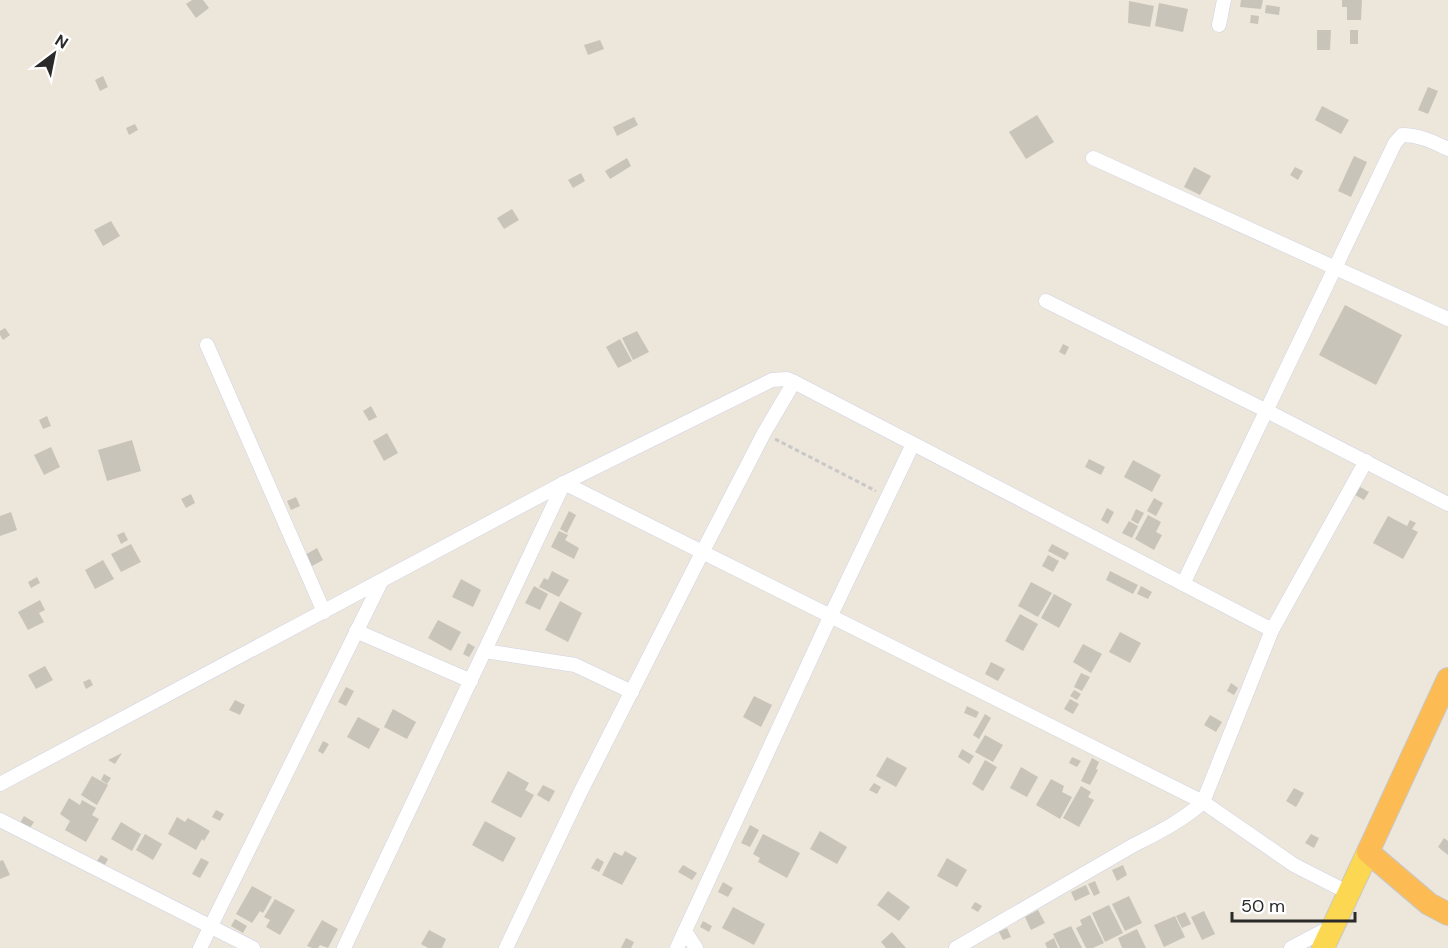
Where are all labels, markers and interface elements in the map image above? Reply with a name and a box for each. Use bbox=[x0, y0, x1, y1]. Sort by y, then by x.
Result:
north arrow bbox=[24, 24, 84, 84]
text: N bbox=[51, 30, 72, 54]
scale bar bbox=[1232, 885, 1355, 923]
text: 50 m bbox=[1241, 894, 1285, 918]

